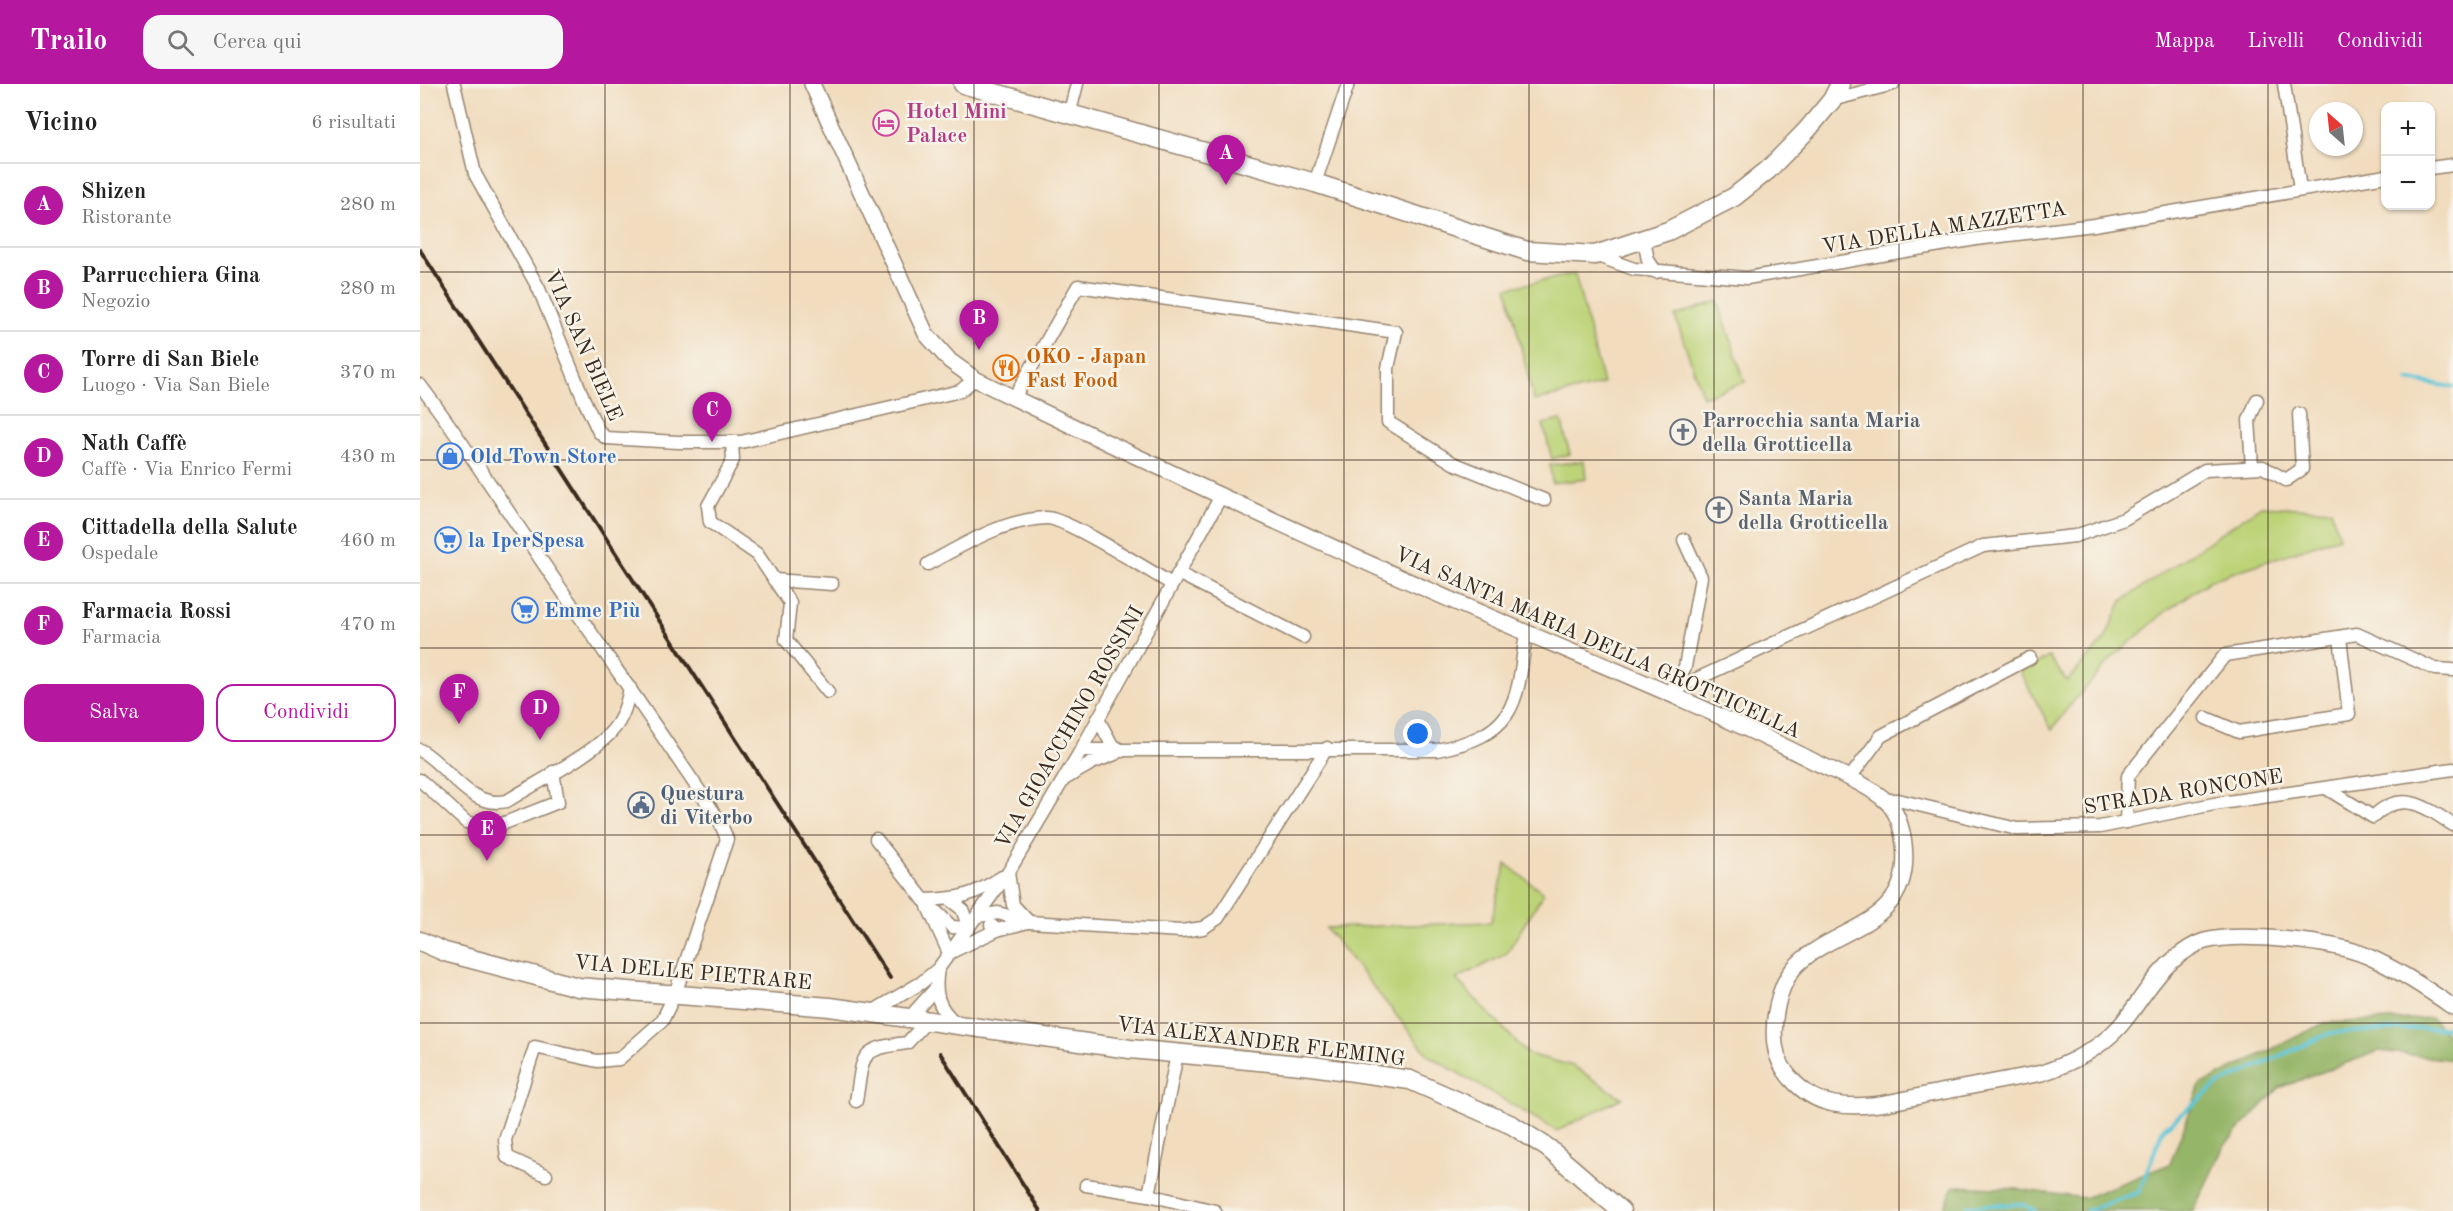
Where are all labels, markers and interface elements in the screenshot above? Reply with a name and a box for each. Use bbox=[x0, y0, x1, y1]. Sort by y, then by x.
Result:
search box bbox=[143, 15, 563, 69]
icon: search bbox=[164, 26, 197, 59]
text: Trailo bbox=[30, 28, 107, 56]
text: Cerca qui bbox=[212, 31, 302, 53]
text: Mappa bbox=[2154, 31, 2215, 52]
text: Livelli bbox=[2248, 31, 2304, 52]
text: Condividi bbox=[2337, 31, 2423, 52]
place label: Hotel Mini Palace bbox=[906, 102, 1007, 147]
north arrow bbox=[2309, 102, 2363, 156]
map controls bbox=[2381, 102, 2435, 210]
button: + bbox=[2381, 102, 2435, 156]
hotel icon: Hotel Mini Palace bbox=[871, 108, 901, 138]
text: Vicino bbox=[24, 110, 98, 136]
text: 6 risultati bbox=[311, 113, 396, 133]
pin: A bbox=[1206, 135, 1246, 185]
button: − bbox=[2381, 156, 2435, 210]
text: Shizen bbox=[81, 181, 146, 203]
text: A bbox=[36, 195, 51, 215]
text: 280 m bbox=[340, 195, 396, 215]
street label: VIA DELLA MAZZETTA bbox=[1821, 199, 2068, 258]
text: Ristorante bbox=[81, 208, 171, 228]
text: Parrucchiera Gina bbox=[81, 265, 260, 287]
street label: VIA SAN BIELE bbox=[540, 267, 625, 424]
text: B bbox=[36, 279, 51, 299]
text: 280 m bbox=[340, 279, 396, 299]
text: Negozio bbox=[81, 292, 150, 312]
pin: B bbox=[960, 300, 998, 350]
place label: OKO - Japan Fast Food bbox=[1026, 347, 1146, 392]
text: Torre di San Biele bbox=[81, 349, 259, 371]
restaurant icon: OKO - Japan Fast Food bbox=[991, 353, 1021, 383]
text: C bbox=[37, 363, 50, 383]
text: 370 m bbox=[340, 363, 396, 383]
text: Luogo · Via San Biele bbox=[81, 376, 270, 396]
pin: C bbox=[692, 392, 732, 442]
place label: Parrocchia santa Maria della Grotticella bbox=[1702, 411, 1921, 456]
church icon: Parrocchia santa Maria della Grotticella bbox=[1668, 417, 1698, 447]
text: Nath Caffè bbox=[81, 433, 187, 455]
shop icon: Old Town Store bbox=[435, 441, 465, 471]
text: D bbox=[36, 447, 51, 467]
text: 430 m bbox=[340, 447, 396, 467]
place label: Old Town Store bbox=[470, 447, 617, 468]
text: Caffè · Via Enrico Fermi bbox=[81, 460, 292, 480]
place label: Santa Maria della Grotticella bbox=[1738, 489, 1889, 534]
church icon: Santa Maria della Grotticella bbox=[1704, 495, 1734, 525]
text: Cittadella della Salute bbox=[81, 517, 298, 539]
supermarket icon: la IperSpesa bbox=[433, 525, 463, 555]
text: E bbox=[37, 531, 50, 551]
text: 460 m bbox=[340, 531, 396, 551]
place label: la IperSpesa bbox=[468, 531, 585, 552]
text: Ospedale bbox=[81, 544, 158, 564]
street label: VIA SANTA MARIA DELLA GROTTICELLA bbox=[1391, 544, 1804, 743]
supermarket icon: Emme Più bbox=[510, 595, 540, 625]
text: Farmacia Rossi bbox=[81, 601, 231, 623]
place label: Emme Più bbox=[544, 601, 640, 622]
street label: VIA GIOACCHINO ROSSINI bbox=[992, 603, 1149, 853]
text: F bbox=[37, 615, 50, 635]
text: 470 m bbox=[340, 615, 396, 635]
text: Farmacia bbox=[81, 628, 161, 648]
pin: F bbox=[440, 674, 478, 724]
button: Salva bbox=[24, 684, 204, 742]
button: Condividi bbox=[216, 684, 396, 742]
pin: D bbox=[520, 690, 560, 740]
your location bbox=[1403, 719, 1432, 748]
street label: STRADA RONCONE bbox=[2082, 766, 2284, 819]
place label: Questura di Viterbo bbox=[660, 784, 753, 829]
public building icon: Questura di Viterbo bbox=[626, 790, 656, 820]
pin: E bbox=[468, 812, 506, 861]
street label: VIA DELLE PIETRARE bbox=[573, 953, 813, 994]
street label: VIA ALEXANDER FLEMING bbox=[1115, 1014, 1406, 1071]

